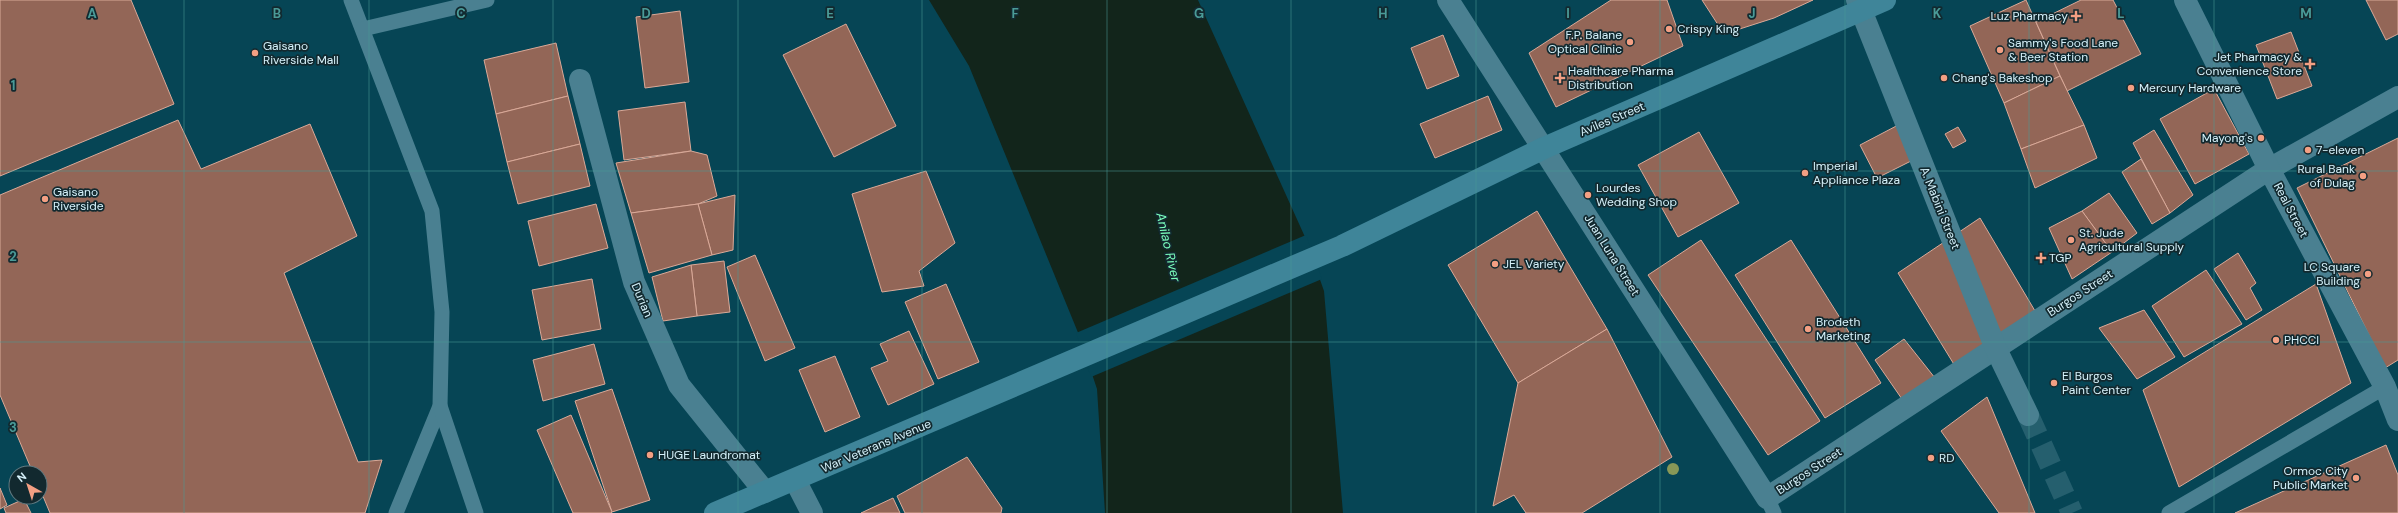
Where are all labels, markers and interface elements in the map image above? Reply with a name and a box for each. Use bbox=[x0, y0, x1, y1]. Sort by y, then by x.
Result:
text: A bbox=[87, 5, 97, 22]
text: B bbox=[273, 5, 281, 22]
text: C bbox=[456, 5, 466, 22]
text: D bbox=[641, 5, 651, 22]
text: E bbox=[826, 5, 834, 22]
text: F bbox=[1011, 5, 1019, 22]
text: G bbox=[1194, 5, 1204, 22]
text: H bbox=[1378, 5, 1388, 22]
text: I bbox=[1566, 5, 1570, 22]
text: J bbox=[1748, 5, 1756, 22]
text: K bbox=[1933, 5, 1942, 22]
text: L bbox=[2117, 5, 2125, 22]
text: M bbox=[2300, 5, 2312, 22]
place label: Luz Pharmacy bbox=[1991, 8, 2068, 24]
marker: Luz Pharmacy bbox=[2071, 11, 2081, 21]
place label: Crispy King bbox=[1677, 21, 1740, 37]
marker: Crispy King bbox=[1664, 24, 1674, 34]
place label: F.P. Balane Optical Clinic bbox=[1548, 27, 1622, 57]
place label: Sammy's Food Lane & Beer Station bbox=[2008, 35, 2118, 65]
marker: F.P. Balane Optical Clinic bbox=[1625, 37, 1635, 47]
place label: Gaisano Riverside Mall bbox=[263, 38, 339, 68]
marker: Sammy's Food Lane & Beer Station bbox=[1995, 45, 2005, 55]
marker: Gaisano Riverside Mall bbox=[250, 48, 260, 58]
place label: Jet Pharmacy & Convenience Store bbox=[2197, 49, 2302, 79]
marker: Jet Pharmacy & Convenience Store bbox=[2305, 59, 2315, 69]
place label: Healthcare Pharma Distribution bbox=[1568, 63, 1673, 93]
place label: Chang's Bakeshop bbox=[1952, 70, 2053, 86]
marker: Healthcare Pharma Distribution bbox=[1555, 73, 1565, 83]
marker: Chang's Bakeshop bbox=[1939, 73, 1949, 83]
text: 1 bbox=[11, 77, 15, 94]
place label: Mercury Hardware bbox=[2139, 80, 2241, 96]
marker: Mercury Hardware bbox=[2126, 83, 2136, 93]
street label: Aviles Street bbox=[1577, 98, 1647, 140]
place label: Mayong's bbox=[2202, 130, 2253, 146]
marker: Mayong's bbox=[2256, 133, 2266, 143]
place label: 7-eleven bbox=[2316, 142, 2364, 158]
marker: 7-eleven bbox=[2303, 145, 2313, 155]
place label: Imperial Appliance Plaza bbox=[1813, 158, 1900, 188]
place label: Rural Bank of Dulag bbox=[2297, 161, 2355, 191]
street label: A. Mabini Street bbox=[1916, 164, 1964, 252]
marker: Imperial Appliance Plaza bbox=[1800, 168, 1810, 178]
marker: Rural Bank of Dulag bbox=[2358, 171, 2368, 181]
place label: Lourdes Wedding Shop bbox=[1596, 180, 1677, 210]
street label: Real Street bbox=[2270, 180, 2312, 240]
place label: Gaisano Riverside bbox=[53, 184, 104, 214]
marker: Lourdes Wedding Shop bbox=[1583, 190, 1593, 200]
marker: Gaisano Riverside bbox=[40, 194, 50, 204]
water label: Anilao River bbox=[1152, 210, 1185, 285]
street label: Juan Luna Street bbox=[1580, 211, 1644, 299]
place label: St. Jude Agricultural Supply bbox=[2079, 225, 2184, 255]
marker: St. Jude Agricultural Supply bbox=[2066, 235, 2076, 245]
text: 2 bbox=[9, 248, 17, 265]
place label: TGP bbox=[2049, 250, 2071, 266]
marker: TGP bbox=[2036, 253, 2046, 263]
place label: JEL Variety bbox=[1503, 256, 1565, 272]
marker: JEL Variety bbox=[1490, 259, 1500, 269]
place label: LC Square Building bbox=[2304, 259, 2360, 289]
street label: Burgos Street bbox=[2044, 266, 2116, 320]
marker: LC Square Building bbox=[2363, 269, 2373, 279]
street label: Durian bbox=[628, 280, 656, 320]
place label: Brodeth Marketing bbox=[1816, 314, 1871, 344]
marker: Brodeth Marketing bbox=[1803, 324, 1813, 334]
place label: PHCCI bbox=[2284, 332, 2319, 348]
marker: PHCCI bbox=[2271, 335, 2281, 345]
place label: El Burgos Paint Center bbox=[2062, 368, 2132, 398]
marker: El Burgos Paint Center bbox=[2049, 378, 2059, 388]
street label: War Veterans Avenue bbox=[818, 415, 934, 476]
text: 3 bbox=[9, 419, 17, 436]
street label: Burgos Street bbox=[1773, 444, 1845, 498]
place label: HUGE Laundromat bbox=[658, 447, 761, 463]
marker: HUGE Laundromat bbox=[645, 450, 655, 460]
place label: RD bbox=[1939, 450, 1954, 466]
marker: RD bbox=[1926, 453, 1936, 463]
place label: Ormoc City Public Market bbox=[2273, 463, 2348, 493]
north arrow bbox=[8, 465, 48, 505]
text: N bbox=[14, 469, 29, 485]
marker: Ormoc City Public Market bbox=[2351, 473, 2361, 483]

